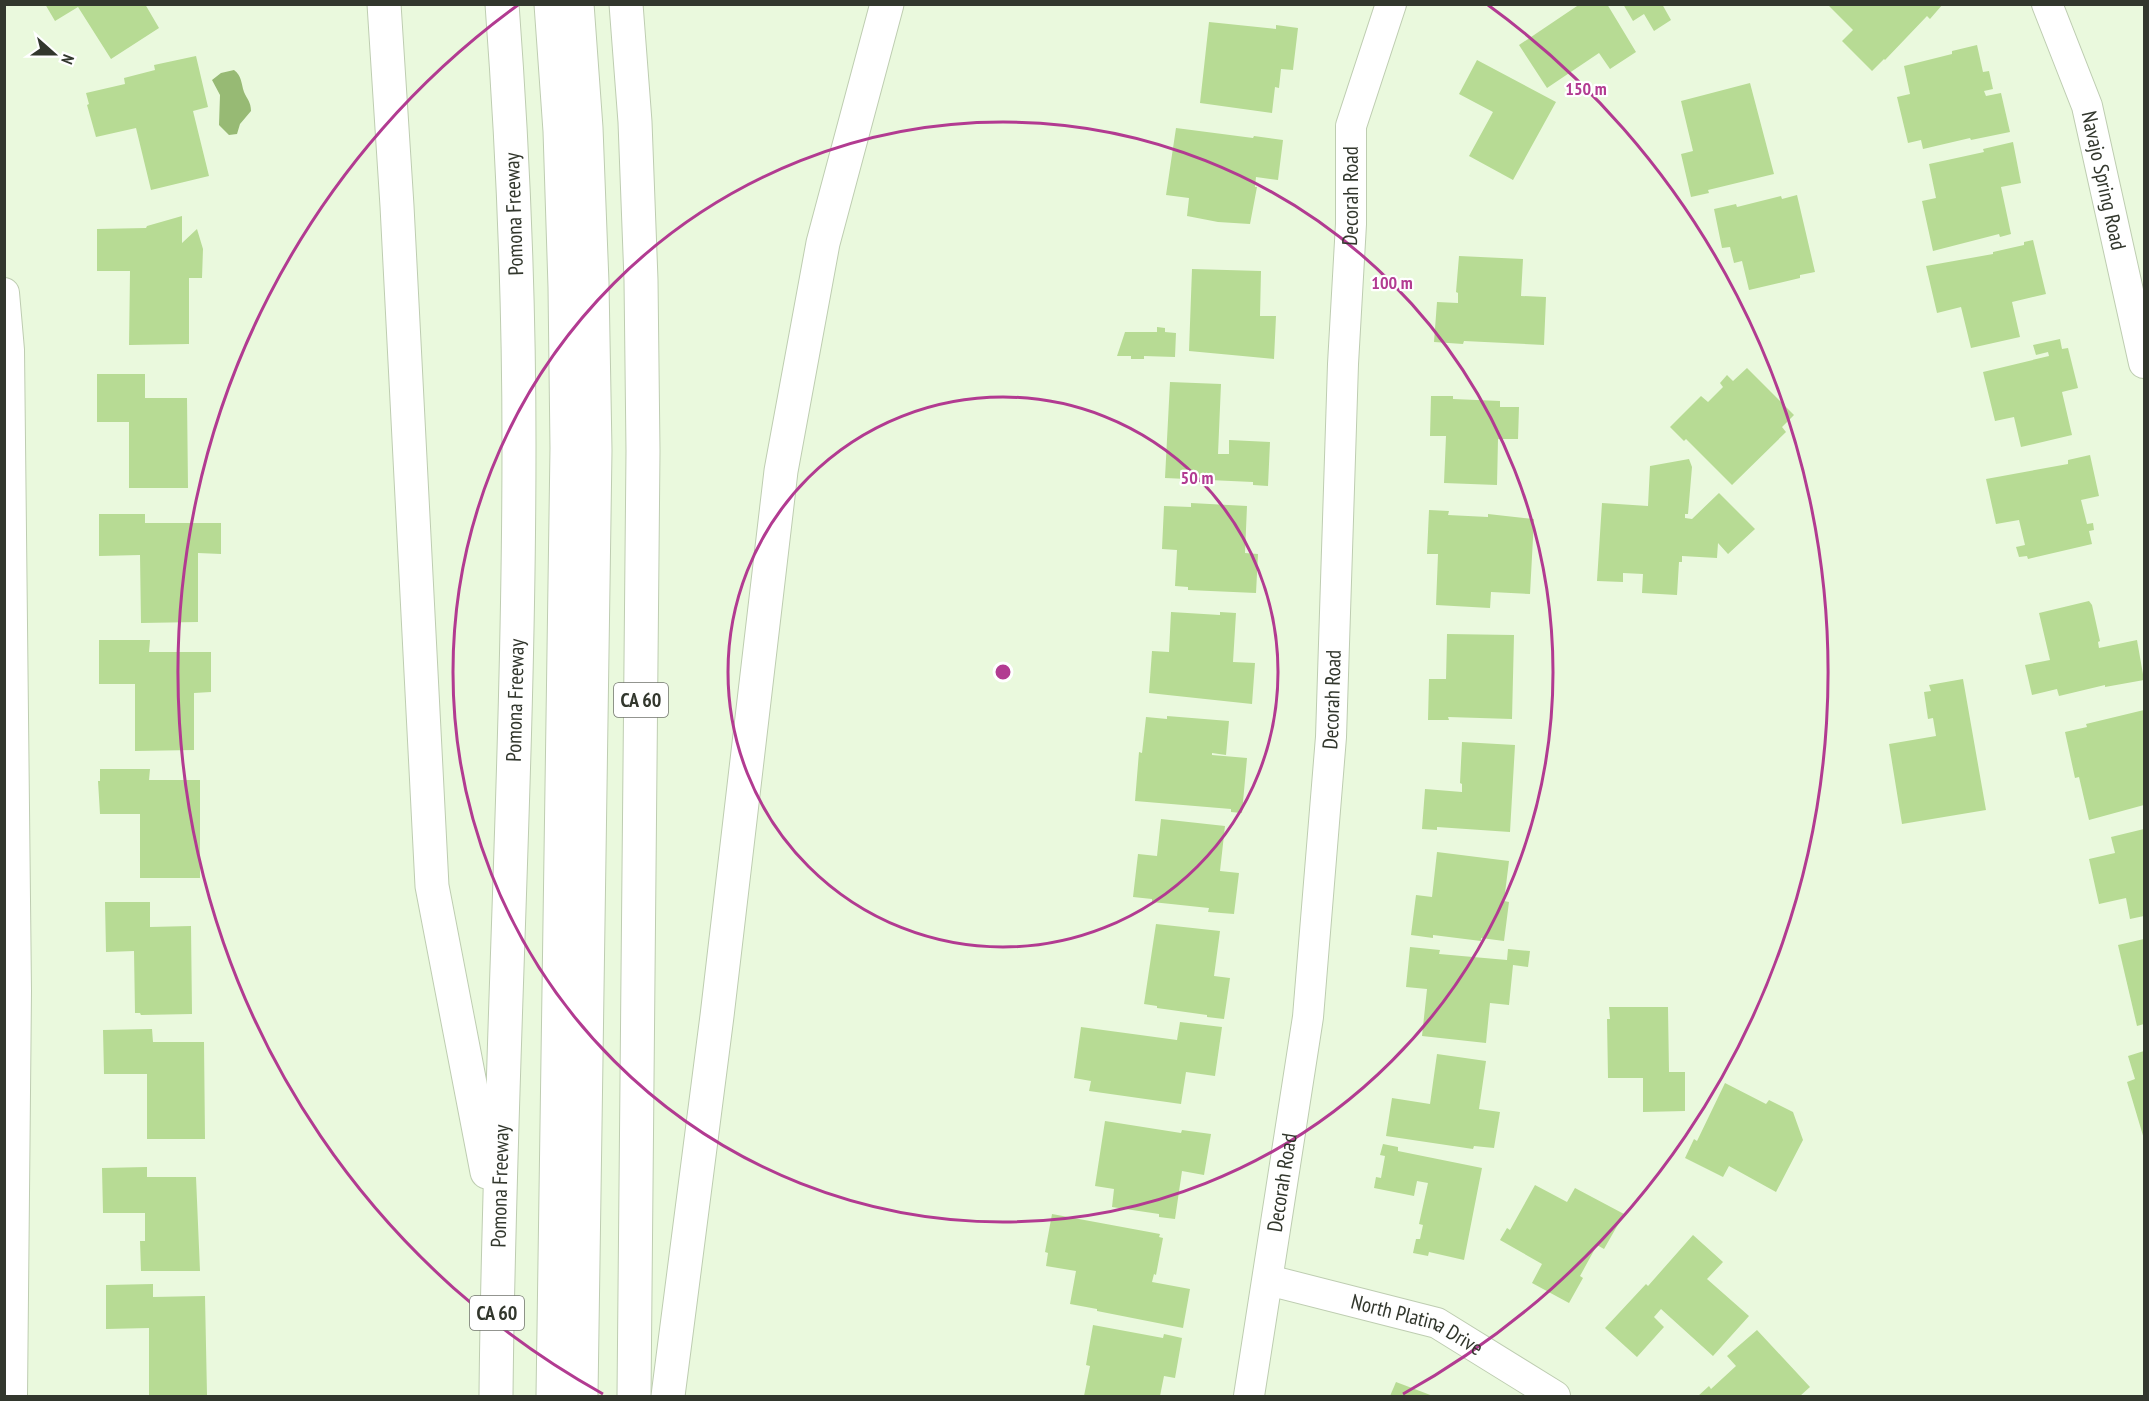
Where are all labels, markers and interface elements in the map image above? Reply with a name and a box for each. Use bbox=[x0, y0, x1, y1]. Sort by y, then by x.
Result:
north arrow bbox=[24, 24, 84, 84]
text: N bbox=[57, 52, 79, 67]
text: 150 m bbox=[1565, 77, 1607, 100]
street label: Navajo Spring Road bbox=[2076, 109, 2133, 252]
street label: Decorah Road bbox=[1336, 146, 1364, 246]
street label: Pomona Freeway bbox=[498, 152, 529, 276]
text: 100 m bbox=[1371, 271, 1413, 294]
text: 50 m bbox=[1181, 466, 1213, 489]
street label: Pomona Freeway bbox=[500, 638, 530, 762]
street label: Decorah Road bbox=[1316, 649, 1347, 750]
centre of rings bbox=[993, 662, 1013, 682]
road number: CA 60 bbox=[614, 683, 668, 717]
street label: Pomona Freeway bbox=[485, 1124, 515, 1248]
street label: Decorah Road bbox=[1261, 1131, 1303, 1234]
street label: North Platina Drive bbox=[1348, 1288, 1488, 1361]
road number: CA 60 bbox=[470, 1296, 524, 1330]

